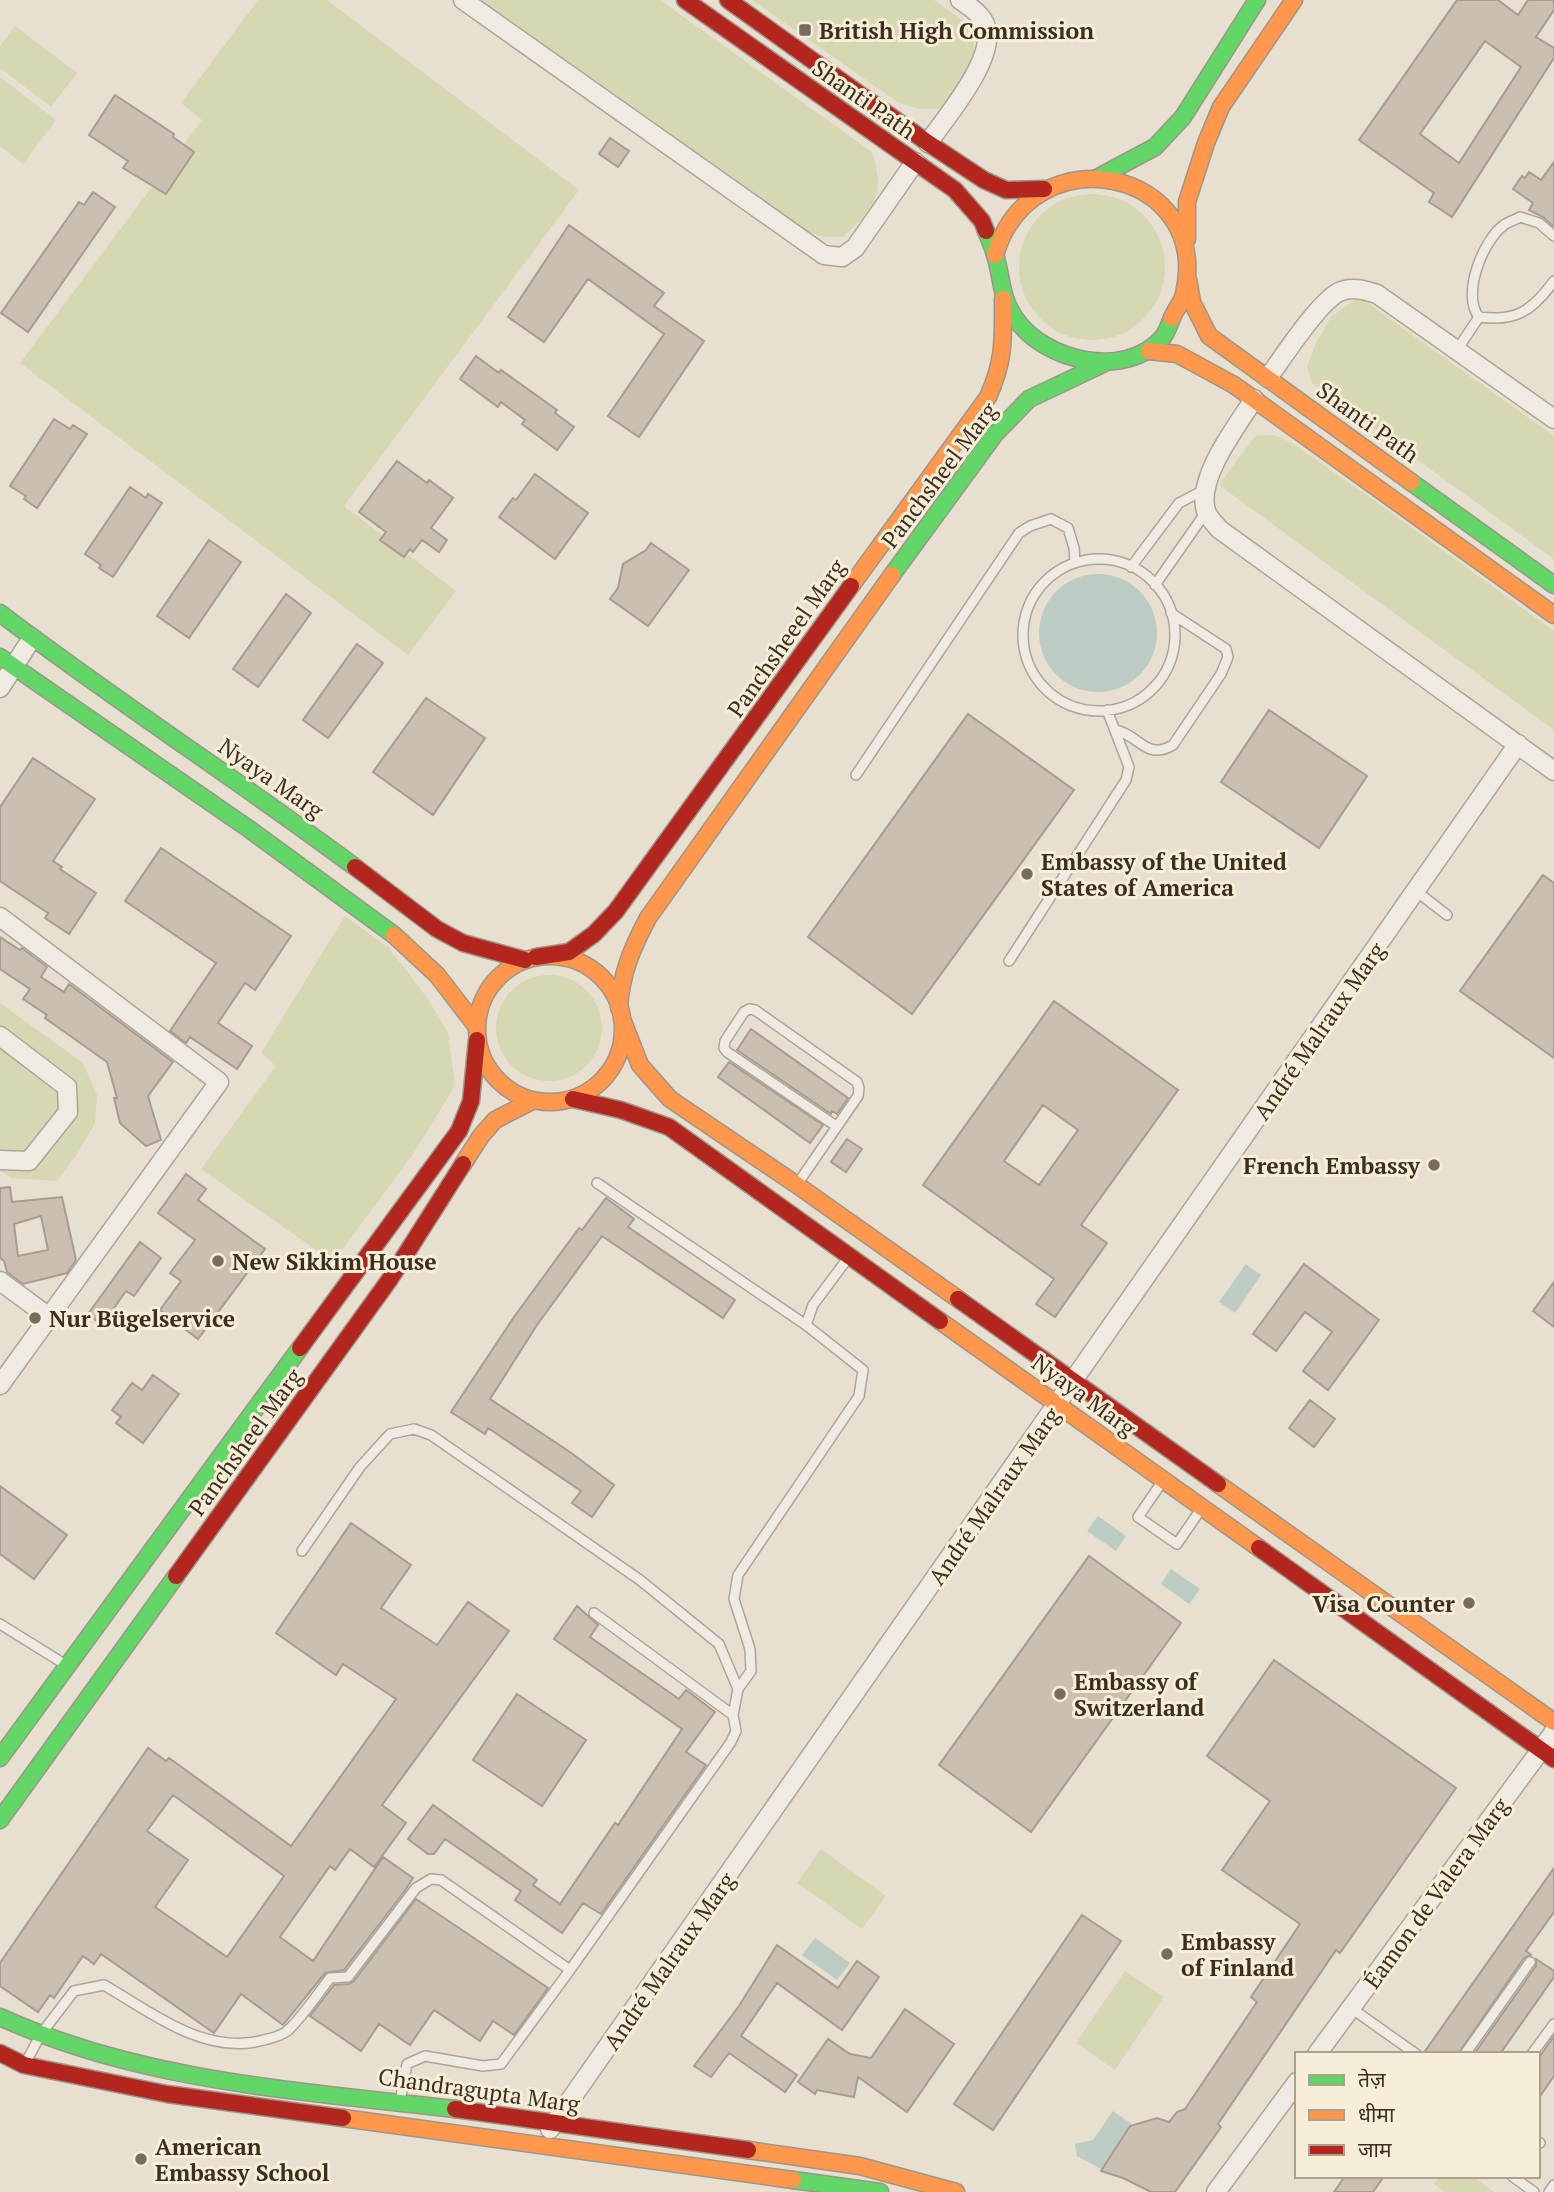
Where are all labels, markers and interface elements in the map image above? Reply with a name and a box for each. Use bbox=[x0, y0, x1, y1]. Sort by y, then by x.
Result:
place label: British High Commission bbox=[819, 15, 1094, 46]
marker: British High Commission bbox=[797, 22, 813, 38]
street label: Shanti Path bbox=[806, 52, 922, 146]
street label: Shanti Path bbox=[1311, 374, 1426, 470]
street label: Panchsheel Marg bbox=[874, 395, 1005, 554]
street label: Panchsheeel Marg bbox=[720, 552, 853, 723]
street label: Nyaya Marg bbox=[212, 730, 330, 826]
place label: Embassy of the United States of America bbox=[1041, 846, 1287, 903]
marker: Embassy of the United States of America bbox=[1019, 866, 1035, 882]
street label: André Malraux Marg bbox=[1246, 935, 1393, 1126]
place label: French Embassy bbox=[1243, 1150, 1421, 1181]
marker: French Embassy bbox=[1426, 1157, 1442, 1173]
place label: New Sikkim House bbox=[232, 1246, 437, 1277]
marker: New Sikkim House bbox=[210, 1253, 226, 1269]
place label: Nur Bügelservice bbox=[49, 1303, 235, 1334]
marker: Nur Bügelservice bbox=[27, 1310, 43, 1326]
street label: Nyaya Marg bbox=[1026, 1347, 1143, 1444]
street label: Panchsheel Marg bbox=[181, 1361, 309, 1522]
street label: André Malraux Marg bbox=[921, 1400, 1068, 1591]
place label: Visa Counter bbox=[1312, 1588, 1455, 1619]
marker: Visa Counter bbox=[1461, 1595, 1477, 1611]
place label: Embassy of Switzerland bbox=[1074, 1666, 1205, 1723]
marker: Embassy of Switzerland bbox=[1052, 1686, 1068, 1702]
street label: Éamon de Valera Marg bbox=[1356, 1791, 1516, 1995]
street label: André Malraux Marg bbox=[596, 1865, 743, 2056]
place label: Embassy of Finland bbox=[1181, 1926, 1294, 1983]
marker: Embassy of Finland bbox=[1159, 1946, 1175, 1962]
legend bbox=[1295, 2052, 1540, 2178]
street label: Chandragupta Marg bbox=[376, 2061, 583, 2120]
text: तेज़ bbox=[1358, 2065, 1386, 2093]
text: धीमा bbox=[1358, 2100, 1395, 2128]
place label: American Embassy School bbox=[155, 2131, 330, 2188]
text: जाम bbox=[1358, 2135, 1392, 2163]
marker: American Embassy School bbox=[133, 2151, 149, 2167]

